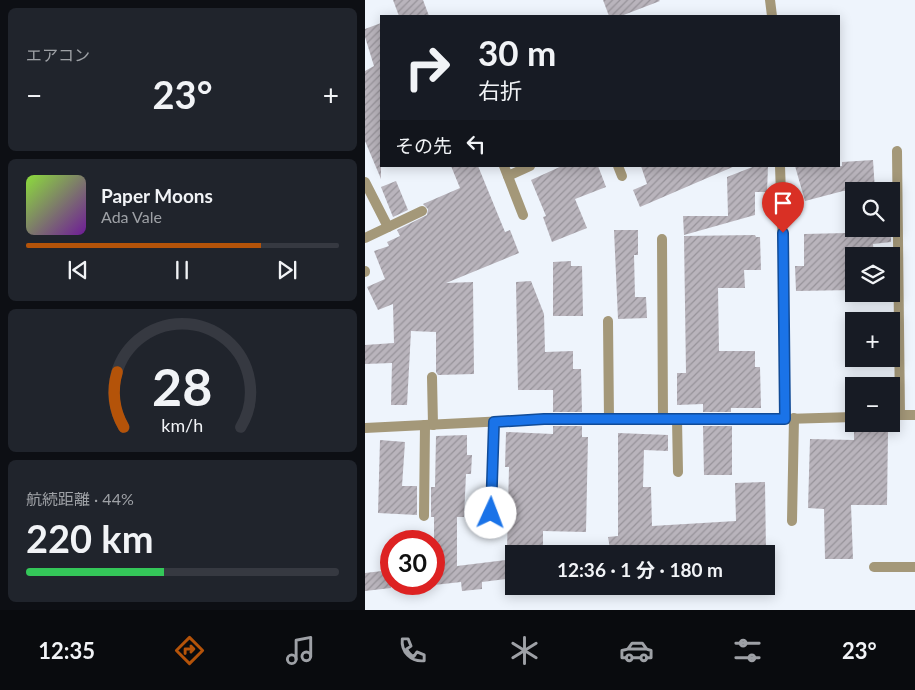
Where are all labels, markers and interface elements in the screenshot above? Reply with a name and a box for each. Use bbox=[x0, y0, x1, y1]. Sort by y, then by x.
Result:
text: 30 m bbox=[478, 31, 556, 73]
icon: right bbox=[395, 35, 460, 100]
text: エアコン bbox=[26, 45, 90, 64]
text: 23° bbox=[153, 71, 212, 117]
text: 右折 bbox=[478, 77, 522, 104]
text: − bbox=[26, 78, 42, 112]
text: + bbox=[323, 78, 339, 112]
icon: left bbox=[462, 130, 490, 158]
text: その先 bbox=[395, 134, 452, 157]
pin bbox=[762, 182, 804, 233]
map controls bbox=[845, 182, 900, 432]
button: search bbox=[845, 182, 900, 237]
text: Paper Moons bbox=[101, 184, 213, 207]
icon: arrive bbox=[769, 189, 797, 217]
text: Ada Vale bbox=[101, 207, 162, 226]
button: layers bbox=[845, 247, 900, 302]
icon: previous bbox=[64, 256, 92, 284]
icon: pause bbox=[168, 256, 196, 284]
icon: next bbox=[273, 256, 301, 284]
button: + bbox=[845, 312, 900, 367]
text: 28 bbox=[152, 355, 213, 417]
button: − bbox=[845, 377, 900, 432]
text: km/h bbox=[162, 414, 203, 436]
position arrow bbox=[464, 486, 516, 538]
text: 航続距離 · 44% bbox=[26, 489, 134, 508]
text: 220 km bbox=[26, 515, 154, 561]
speed limit sign: 30 bbox=[380, 530, 445, 595]
text: 12:36 · 1 分 · 180 m bbox=[557, 558, 723, 581]
icon: directions bbox=[172, 633, 207, 668]
icon: music bbox=[283, 633, 318, 668]
icon: phone bbox=[395, 633, 430, 668]
icon: climate bbox=[507, 633, 542, 668]
icon: car bbox=[619, 633, 654, 668]
icon: filters bbox=[730, 633, 765, 668]
text: 12:35 bbox=[38, 637, 95, 664]
text: 23° bbox=[842, 637, 877, 664]

